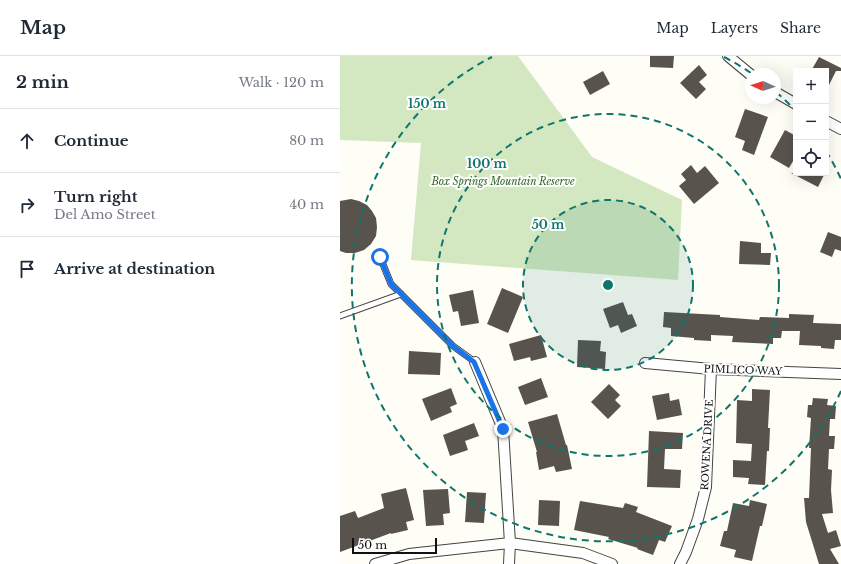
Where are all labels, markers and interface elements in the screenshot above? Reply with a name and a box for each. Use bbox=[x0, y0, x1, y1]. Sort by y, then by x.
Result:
text: Map bbox=[20, 16, 66, 39]
text: Map bbox=[656, 19, 689, 37]
text: Layers bbox=[711, 19, 758, 37]
text: Share bbox=[780, 19, 821, 37]
north arrow bbox=[745, 68, 781, 104]
map controls bbox=[793, 68, 829, 176]
button: + bbox=[793, 68, 829, 104]
text: 2 min bbox=[16, 72, 69, 93]
text: Walk · 120 m bbox=[239, 74, 324, 91]
text: 150 m bbox=[408, 96, 447, 111]
button: − bbox=[793, 104, 829, 140]
icon: ahead bbox=[16, 130, 38, 152]
text: Continue bbox=[54, 131, 129, 150]
text: 80 m bbox=[289, 132, 324, 149]
button: locate bbox=[793, 140, 829, 176]
text: 100 m bbox=[467, 156, 508, 171]
park label: Box Springs Mountain Reserve bbox=[430, 175, 575, 188]
text: Turn right bbox=[54, 187, 137, 206]
icon: right bbox=[16, 194, 38, 216]
text: 40 m bbox=[289, 196, 324, 213]
text: Del Amo Street bbox=[54, 206, 156, 223]
text: 50 m bbox=[532, 217, 565, 232]
route start bbox=[371, 248, 389, 266]
icon: arrive bbox=[16, 258, 38, 280]
text: Arrive at destination bbox=[54, 259, 215, 278]
centre of rings bbox=[601, 278, 615, 292]
street label: PIMLICO WAY bbox=[704, 362, 783, 378]
street label: ROWENA DRIVE bbox=[698, 399, 716, 491]
route end bbox=[494, 420, 512, 438]
scale bar bbox=[352, 536, 437, 555]
text: 50 m bbox=[358, 538, 387, 552]

